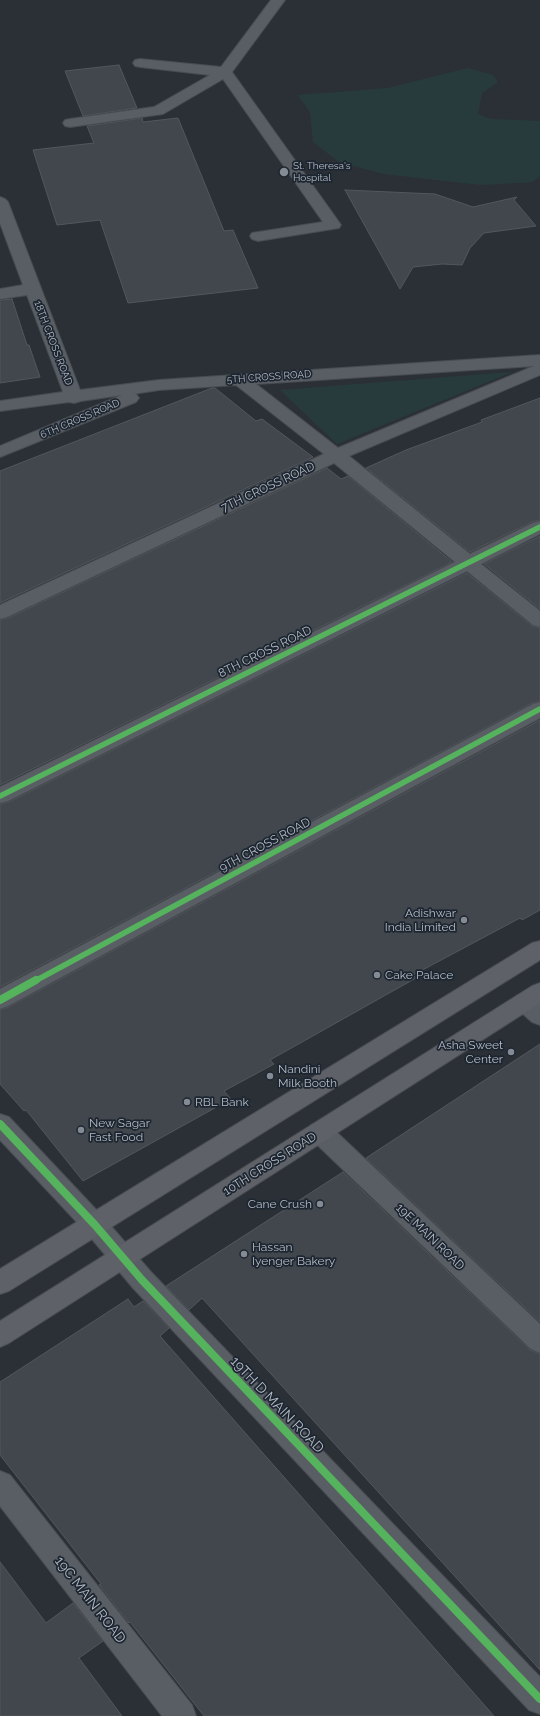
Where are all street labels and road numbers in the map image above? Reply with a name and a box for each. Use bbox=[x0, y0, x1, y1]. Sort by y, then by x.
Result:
street label: 18TH CROSS ROAD bbox=[31, 299, 75, 387]
street label: 5TH CROSS ROAD bbox=[226, 368, 312, 386]
street label: 6TH CROSS ROAD bbox=[38, 397, 122, 441]
street label: 7TH CROSS ROAD bbox=[219, 459, 317, 515]
street label: 8TH CROSS ROAD bbox=[216, 623, 314, 681]
street label: 9TH CROSS ROAD bbox=[217, 815, 313, 875]
street label: 10TH CROSS ROAD bbox=[221, 1130, 319, 1198]
street label: 19E MAIN ROAD bbox=[393, 1201, 467, 1273]
street label: 19TH D MAIN ROAD bbox=[227, 1353, 327, 1457]
street label: 19C MAIN ROAD bbox=[51, 1553, 129, 1647]

